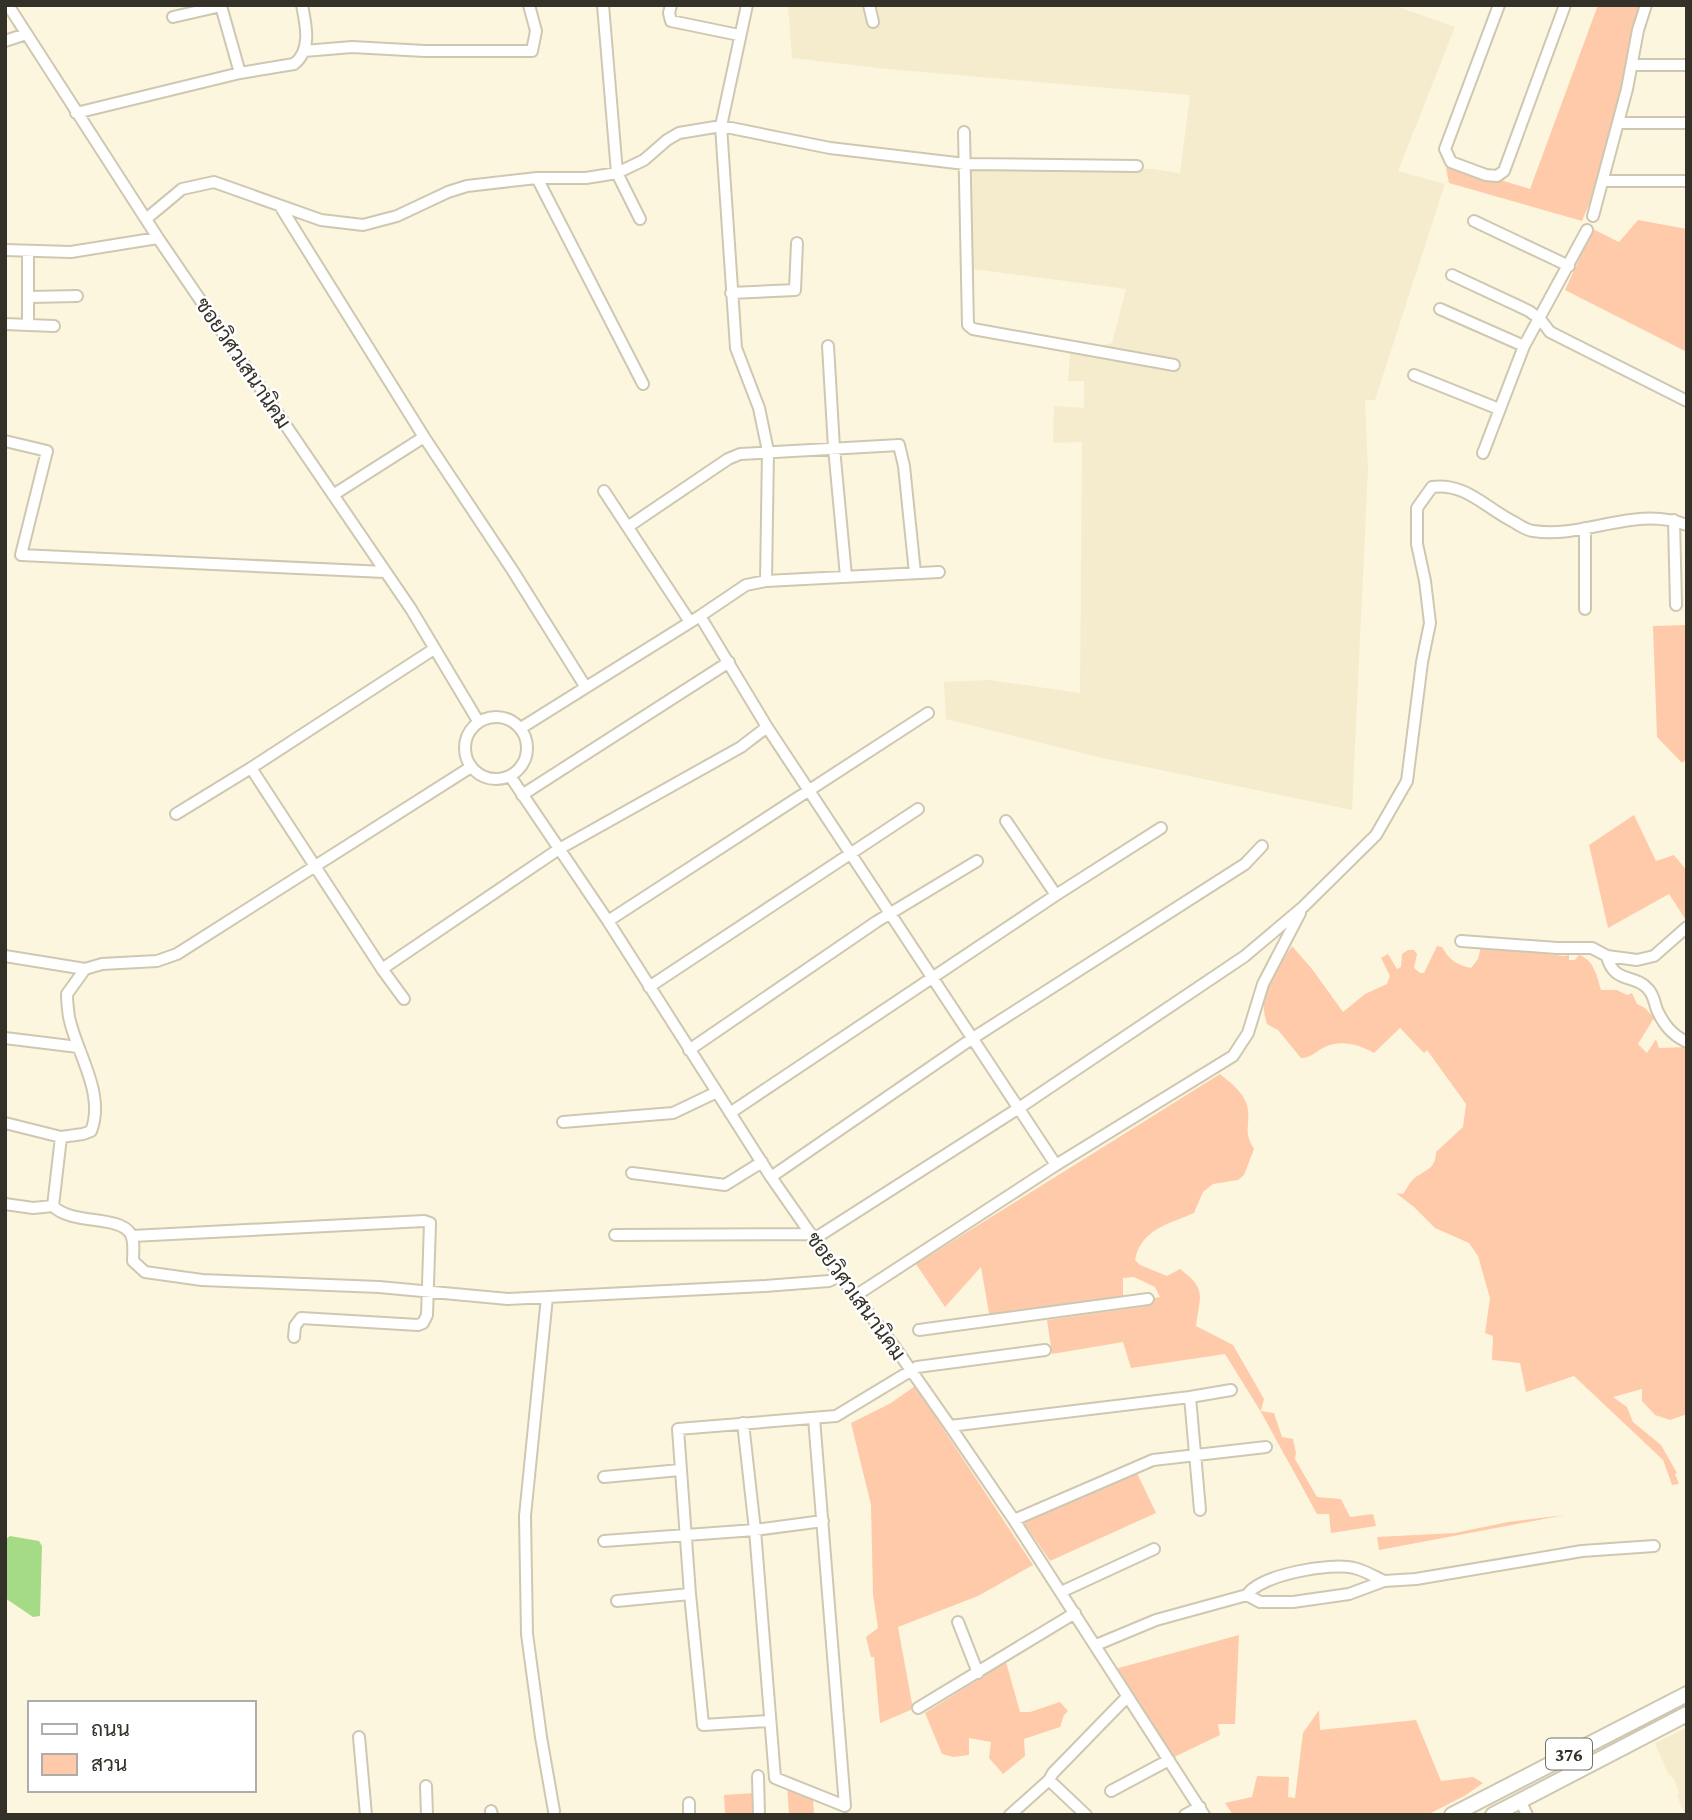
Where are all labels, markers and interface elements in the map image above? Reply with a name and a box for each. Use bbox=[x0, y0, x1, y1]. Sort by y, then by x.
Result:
street label: ซอยวิศวเสนานิคม bbox=[190, 293, 296, 433]
street label: ซอยวิศวเสนานิคม bbox=[801, 1227, 911, 1365]
legend bbox=[28, 1701, 256, 1792]
text: ถนน bbox=[91, 1717, 130, 1741]
road number: 376 bbox=[1546, 1738, 1592, 1770]
text: สวน bbox=[91, 1752, 127, 1776]

